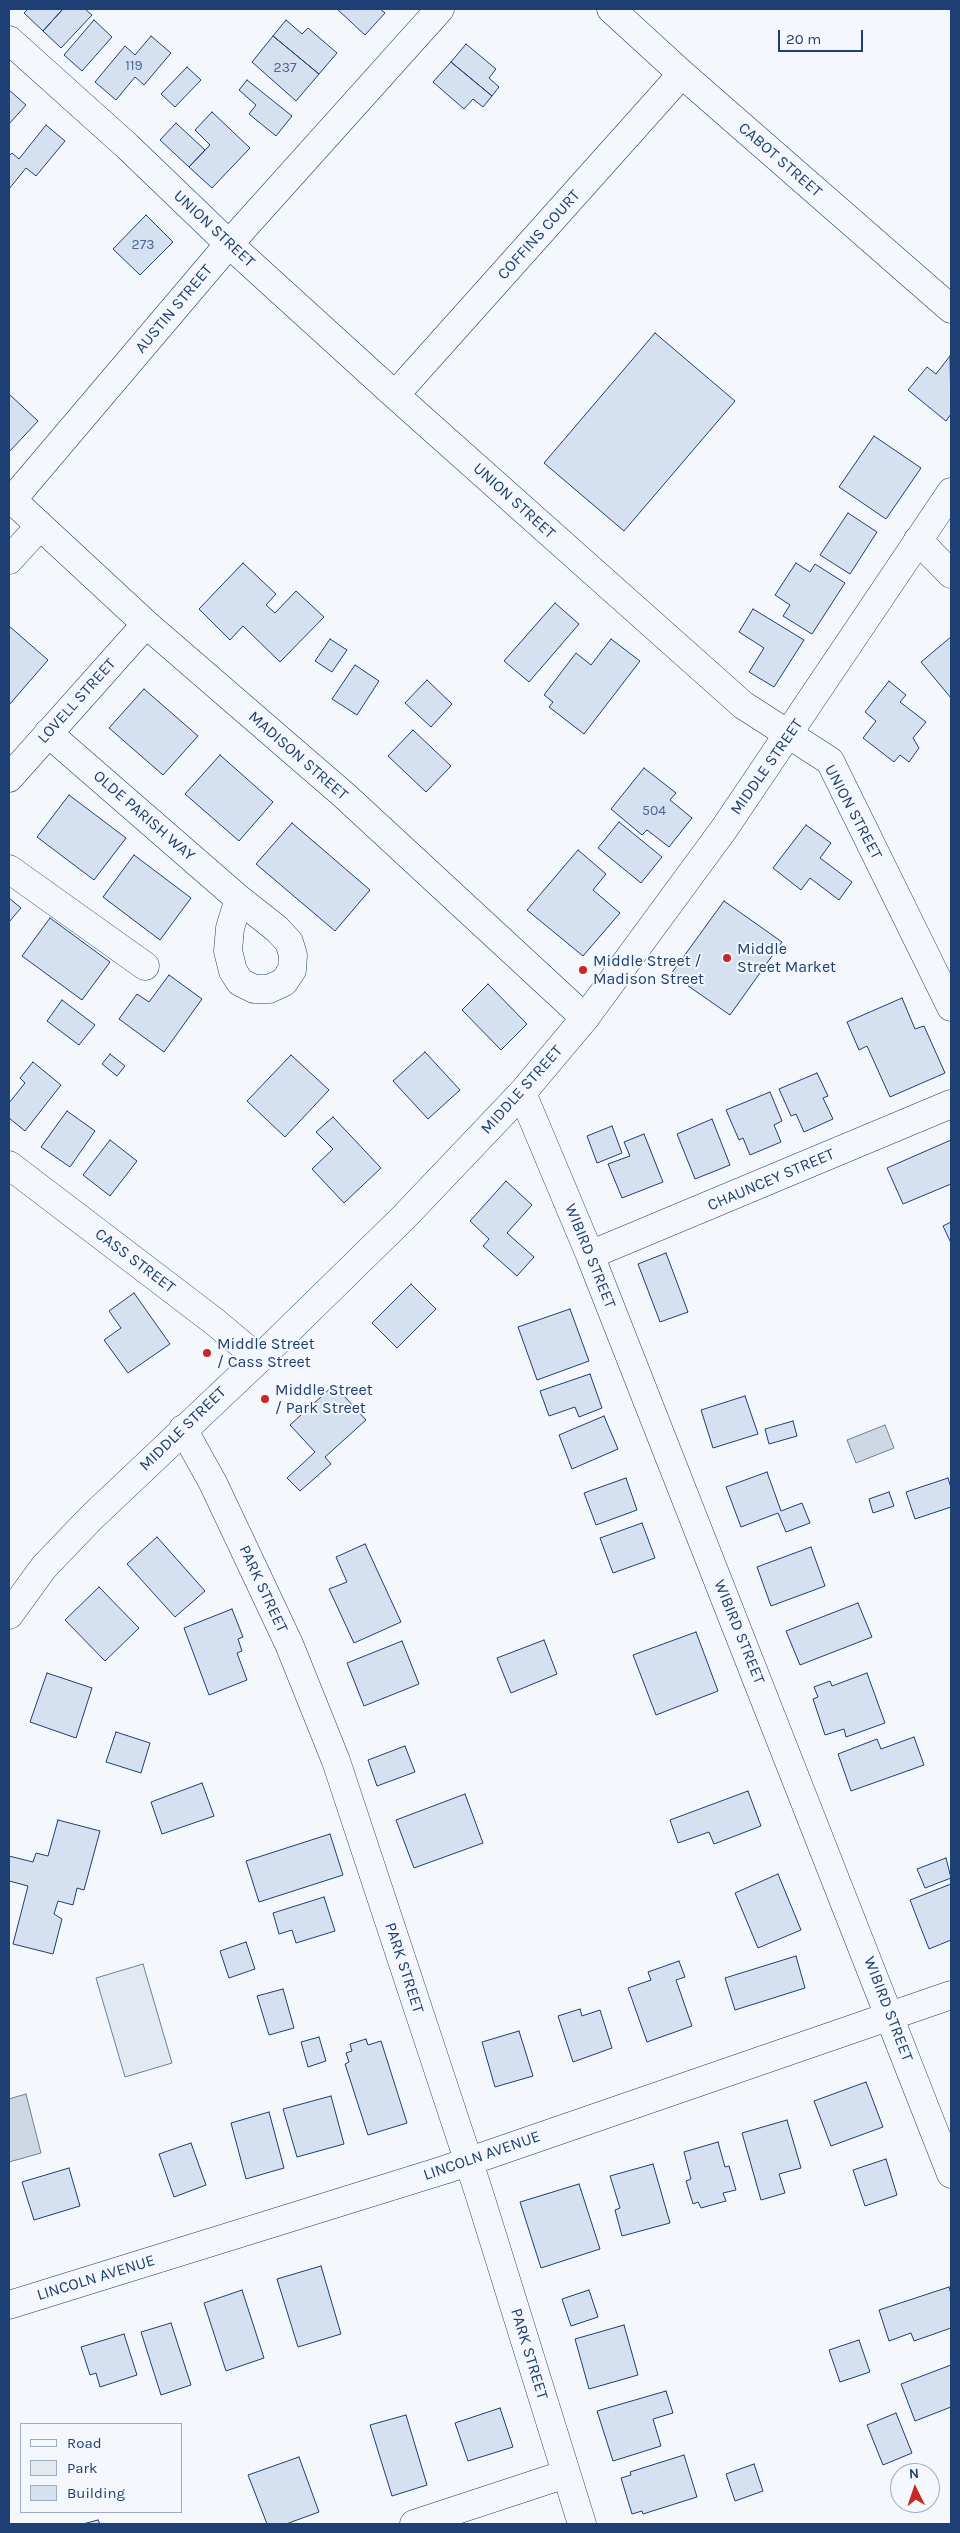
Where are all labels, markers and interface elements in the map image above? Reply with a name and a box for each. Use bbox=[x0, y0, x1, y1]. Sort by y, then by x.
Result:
scale bar bbox=[780, 20, 865, 52]
text: 20 m bbox=[786, 30, 821, 48]
house number: 119 bbox=[125, 58, 143, 74]
house number: 237 bbox=[274, 60, 296, 76]
street label: CABOT STREET bbox=[734, 118, 826, 202]
street label: UNION STREET bbox=[169, 186, 259, 272]
street label: COFFINS COURT bbox=[494, 186, 584, 284]
house number: 273 bbox=[132, 237, 154, 253]
street label: AUSTIN STREET bbox=[131, 261, 217, 357]
street label: UNION STREET bbox=[469, 459, 559, 543]
street label: LOVELL STREET bbox=[34, 654, 120, 748]
street label: MADISON STREET bbox=[244, 707, 352, 805]
street label: MIDDLE STREET bbox=[727, 715, 807, 819]
street label: UNION STREET bbox=[820, 761, 886, 863]
street label: OLDE PARISH WAY bbox=[89, 767, 199, 865]
house number: 504 bbox=[642, 803, 666, 819]
place label: Middle Street Market bbox=[737, 939, 836, 977]
place label: Middle Street / Madison Street bbox=[593, 951, 704, 989]
marker: Middle Street Market bbox=[721, 952, 733, 964]
marker: Middle Street / Madison Street bbox=[577, 964, 589, 976]
street label: MIDDLE STREET bbox=[477, 1042, 567, 1138]
street label: CHAUNCEY STREET bbox=[705, 1145, 837, 1215]
street label: WIBIRD STREET bbox=[560, 1201, 620, 1311]
street label: CASS STREET bbox=[91, 1225, 179, 1297]
place label: Middle Street / Cass Street bbox=[217, 1334, 315, 1372]
marker: Middle Street / Cass Street bbox=[201, 1347, 213, 1359]
place label: Middle Street / Park Street bbox=[275, 1380, 373, 1418]
street label: MIDDLE STREET bbox=[136, 1383, 230, 1475]
marker: Middle Street / Park Street bbox=[259, 1393, 271, 1405]
street label: PARK STREET bbox=[234, 1542, 292, 1636]
street label: WIBIRD STREET bbox=[709, 1577, 769, 1687]
street label: PARK STREET bbox=[380, 1920, 428, 2016]
street label: WIBIRD STREET bbox=[859, 1954, 917, 2064]
street label: LINCOLN AVENUE bbox=[421, 2127, 543, 2185]
street label: LINCOLN AVENUE bbox=[35, 2251, 157, 2305]
street label: PARK STREET bbox=[506, 2306, 552, 2402]
legend bbox=[20, 2423, 182, 2513]
text: Road bbox=[67, 2434, 102, 2452]
text: Park bbox=[67, 2459, 97, 2477]
north arrow bbox=[890, 2463, 940, 2513]
text: N bbox=[908, 2465, 920, 2482]
text: Building bbox=[67, 2484, 125, 2502]

